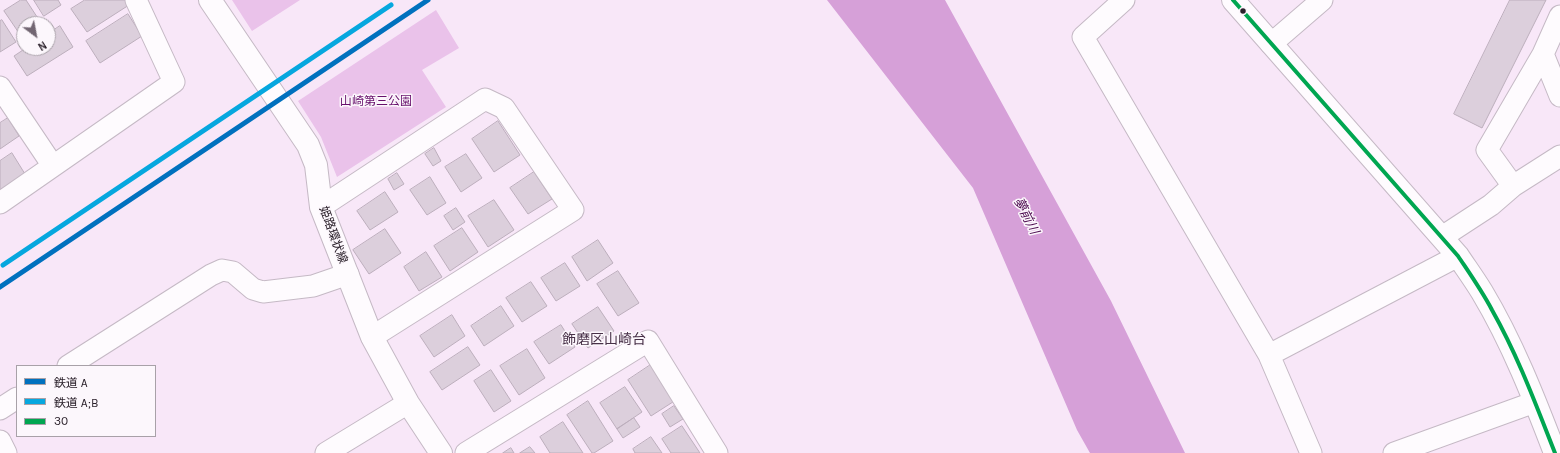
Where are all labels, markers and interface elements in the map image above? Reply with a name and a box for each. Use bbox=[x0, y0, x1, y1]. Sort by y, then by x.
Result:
unlabelled marker bbox=[1238, 6, 1248, 16]
north arrow bbox=[16, 16, 56, 56]
text: N bbox=[35, 38, 49, 53]
park label: 山崎第三公園 bbox=[340, 95, 412, 109]
water label: 夢前川 bbox=[1010, 195, 1042, 237]
street label: 姫路環状線 bbox=[316, 204, 350, 266]
district label: 飾磨区山崎台 bbox=[562, 332, 646, 348]
legend bbox=[16, 365, 156, 437]
text: 鉄道 A bbox=[54, 376, 88, 390]
text: 鉄道 A;B bbox=[54, 396, 98, 410]
text: 30 bbox=[54, 414, 68, 428]

